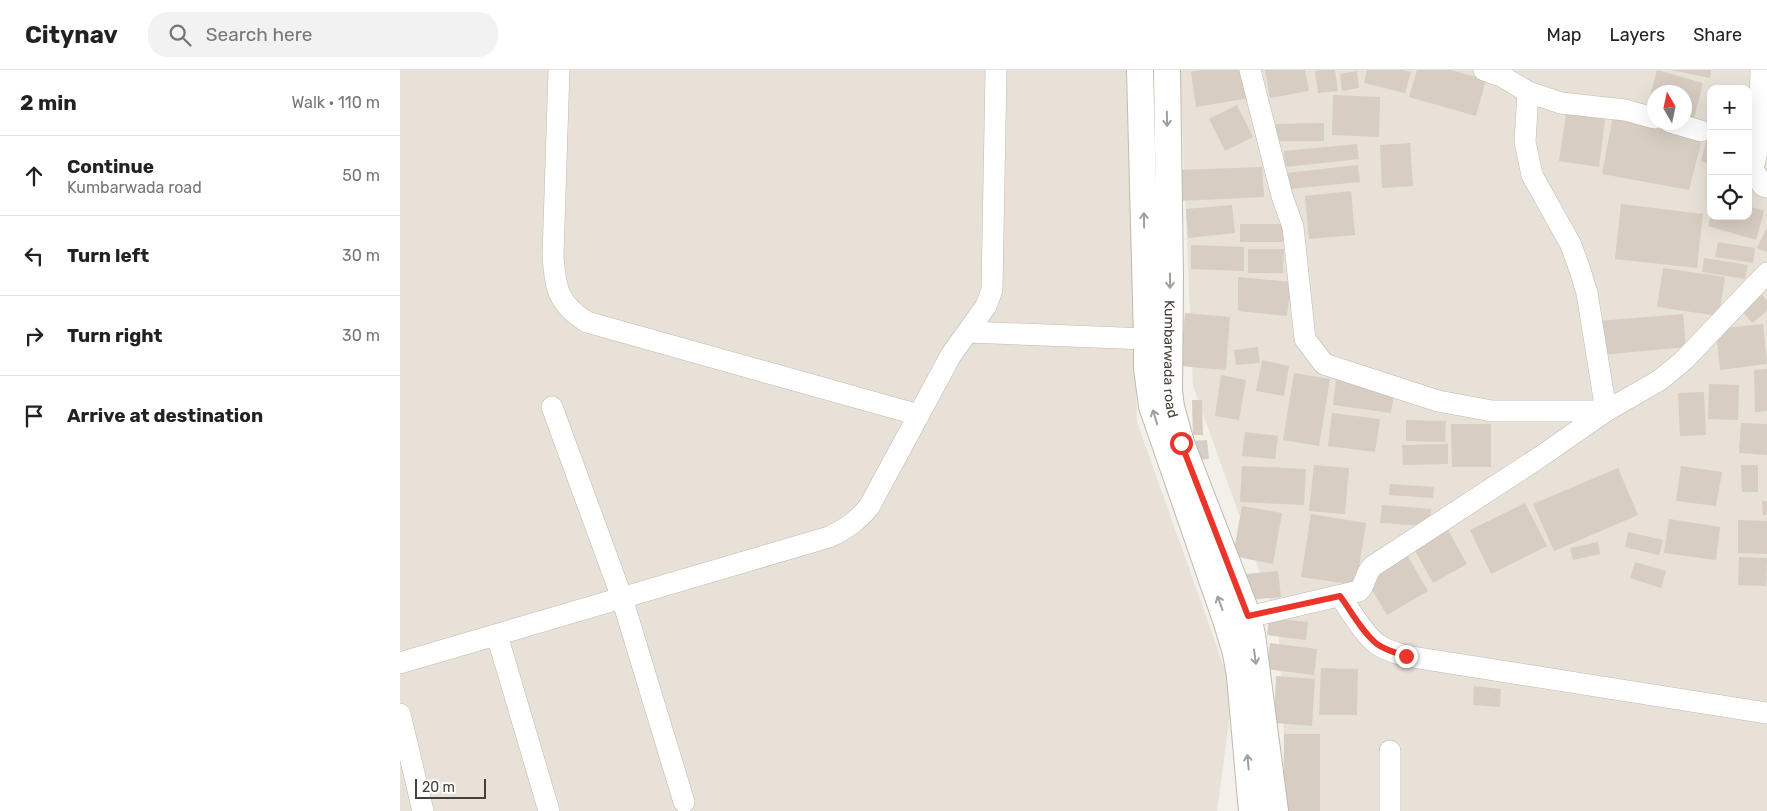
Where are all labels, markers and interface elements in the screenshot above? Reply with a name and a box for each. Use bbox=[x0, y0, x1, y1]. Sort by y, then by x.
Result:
search box bbox=[148, 12, 498, 57]
text: Citynav bbox=[25, 21, 118, 49]
icon: search bbox=[166, 21, 194, 49]
text: Search here bbox=[206, 23, 312, 46]
text: Map bbox=[1547, 24, 1582, 46]
text: Layers bbox=[1610, 24, 1665, 46]
text: Share bbox=[1693, 24, 1742, 46]
north arrow bbox=[1647, 85, 1692, 130]
map controls bbox=[1707, 85, 1752, 220]
button: + bbox=[1707, 85, 1752, 130]
text: 2 min bbox=[20, 90, 77, 115]
text: Walk · 110 m bbox=[292, 93, 380, 112]
one-way arrow bbox=[1163, 110, 1172, 126]
button: − bbox=[1707, 130, 1752, 175]
text: Continue bbox=[67, 155, 154, 178]
icon: ahead bbox=[20, 162, 48, 190]
text: 50 m bbox=[342, 166, 380, 185]
button: locate bbox=[1707, 175, 1752, 220]
text: Kumbarwada road bbox=[67, 178, 202, 197]
one-way arrow bbox=[1139, 212, 1149, 228]
icon: left bbox=[20, 242, 48, 270]
text: Turn left bbox=[67, 244, 149, 267]
text: 30 m bbox=[342, 246, 380, 265]
one-way arrow bbox=[1165, 272, 1175, 289]
street label: Kumbarwada road bbox=[1160, 300, 1182, 420]
icon: right bbox=[20, 322, 48, 350]
text: Turn right bbox=[67, 324, 162, 347]
text: 30 m bbox=[342, 326, 380, 345]
icon: arrive bbox=[20, 402, 48, 430]
text: Arrive at destination bbox=[67, 404, 263, 427]
one-way arrow bbox=[1149, 409, 1159, 425]
route start bbox=[1170, 432, 1193, 455]
one-way arrow bbox=[1215, 596, 1224, 611]
route end bbox=[1395, 645, 1418, 668]
one-way arrow bbox=[1250, 648, 1260, 664]
one-way arrow bbox=[1243, 755, 1252, 771]
scale bar bbox=[415, 776, 486, 799]
text: 20 m bbox=[422, 779, 455, 796]

